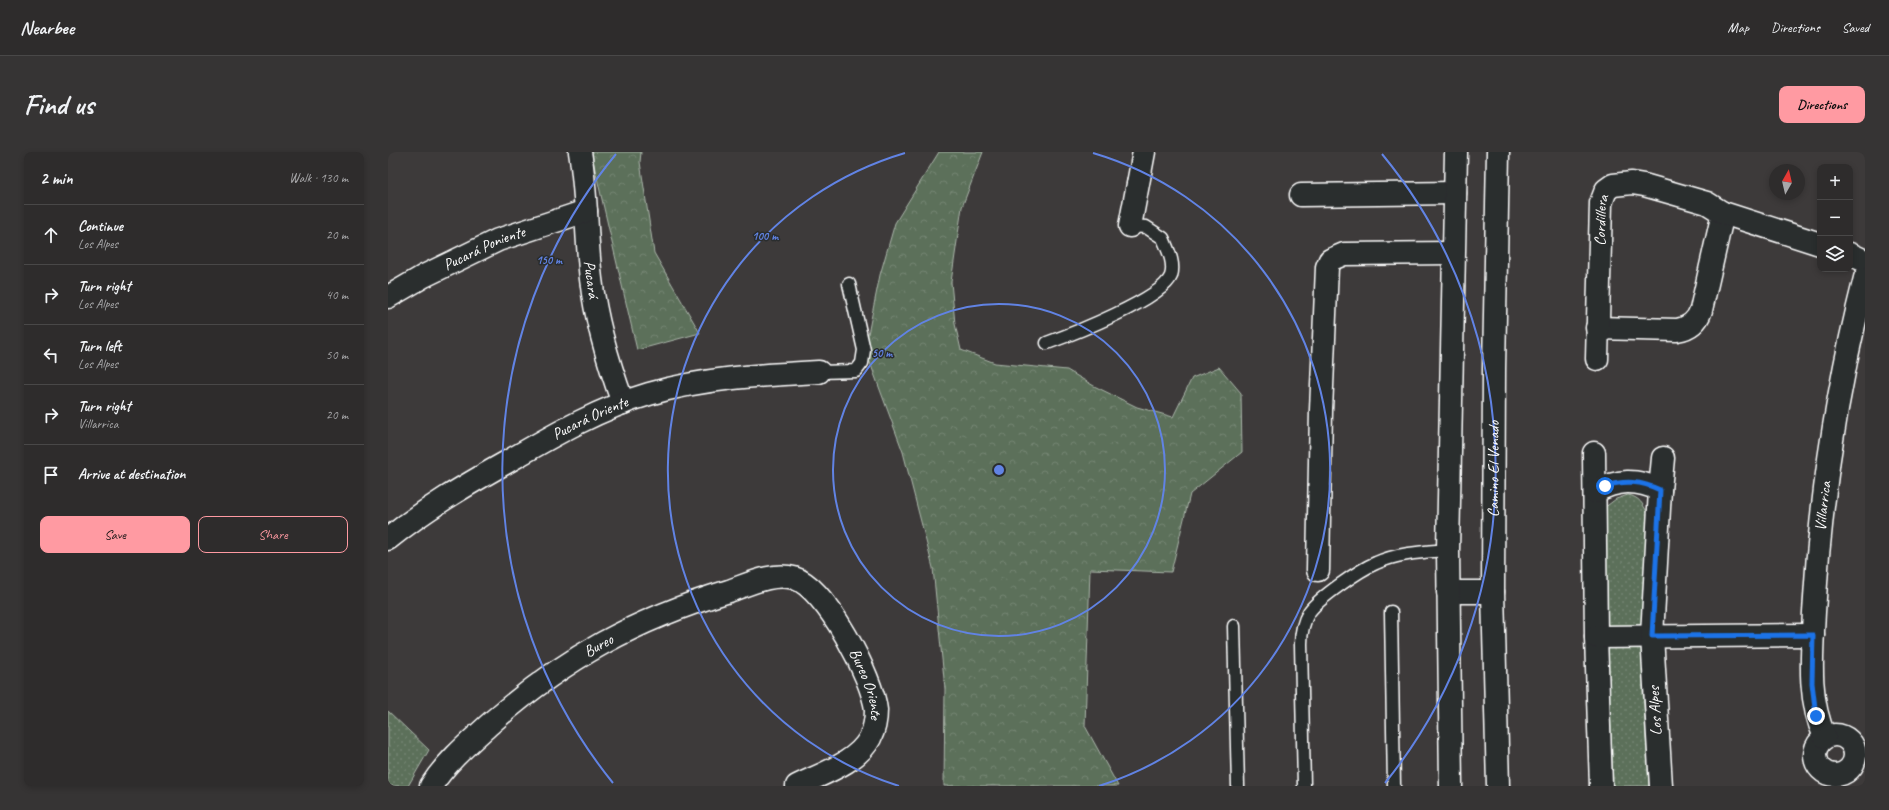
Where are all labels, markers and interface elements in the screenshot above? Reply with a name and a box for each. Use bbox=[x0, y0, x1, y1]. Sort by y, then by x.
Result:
text: Nearbee bbox=[20, 16, 74, 40]
text: Map bbox=[1728, 19, 1749, 36]
text: Directions bbox=[1771, 19, 1820, 36]
text: Saved bbox=[1842, 19, 1869, 36]
button: Directions bbox=[1779, 86, 1865, 123]
text: Find us bbox=[24, 87, 94, 122]
north arrow bbox=[1769, 164, 1805, 200]
map controls bbox=[1817, 164, 1853, 272]
button: + bbox=[1817, 164, 1853, 200]
text: 2 min bbox=[40, 168, 73, 189]
text: Walk · 130 m bbox=[289, 170, 348, 186]
street label: Cordillera bbox=[1590, 190, 1614, 246]
button: − bbox=[1817, 200, 1853, 236]
text: Continue bbox=[78, 217, 123, 236]
street label: Pucará Poniente bbox=[440, 221, 529, 275]
icon: ahead bbox=[40, 224, 62, 246]
text: 20 m bbox=[326, 227, 348, 243]
text: 100 m bbox=[752, 228, 779, 244]
text: Los Alpes bbox=[78, 236, 118, 252]
button: layers bbox=[1817, 236, 1853, 272]
text: 150 m bbox=[536, 252, 563, 268]
street label: Pucará bbox=[579, 260, 604, 302]
text: Turn right bbox=[78, 277, 131, 296]
icon: right bbox=[40, 284, 62, 306]
text: 40 m bbox=[326, 287, 348, 303]
text: Los Alpes bbox=[78, 296, 118, 312]
text: Turn left bbox=[78, 337, 121, 356]
icon: left bbox=[40, 344, 62, 366]
text: 50 m bbox=[872, 345, 893, 361]
text: 50 m bbox=[326, 347, 348, 363]
text: Los Alpes bbox=[78, 356, 118, 372]
street label: Pucará Oriente bbox=[549, 391, 632, 444]
text: Turn right bbox=[78, 397, 131, 416]
icon: right bbox=[40, 404, 62, 426]
text: 20 m bbox=[326, 407, 348, 423]
text: Villarrica bbox=[78, 416, 118, 432]
street label: Camino El Venado bbox=[1483, 419, 1504, 517]
centre of rings bbox=[992, 463, 1006, 477]
icon: arrive bbox=[40, 464, 62, 486]
text: Arrive at destination bbox=[78, 465, 185, 484]
route start bbox=[1596, 477, 1614, 495]
street label: Villarrica bbox=[1810, 479, 1836, 532]
button: Save bbox=[40, 516, 190, 553]
button: Share bbox=[198, 516, 348, 553]
street label: Bureo bbox=[580, 629, 618, 662]
street label: Bureo Oriente bbox=[845, 645, 886, 722]
street label: Los Alpes bbox=[1644, 684, 1666, 736]
route end bbox=[1807, 707, 1825, 725]

